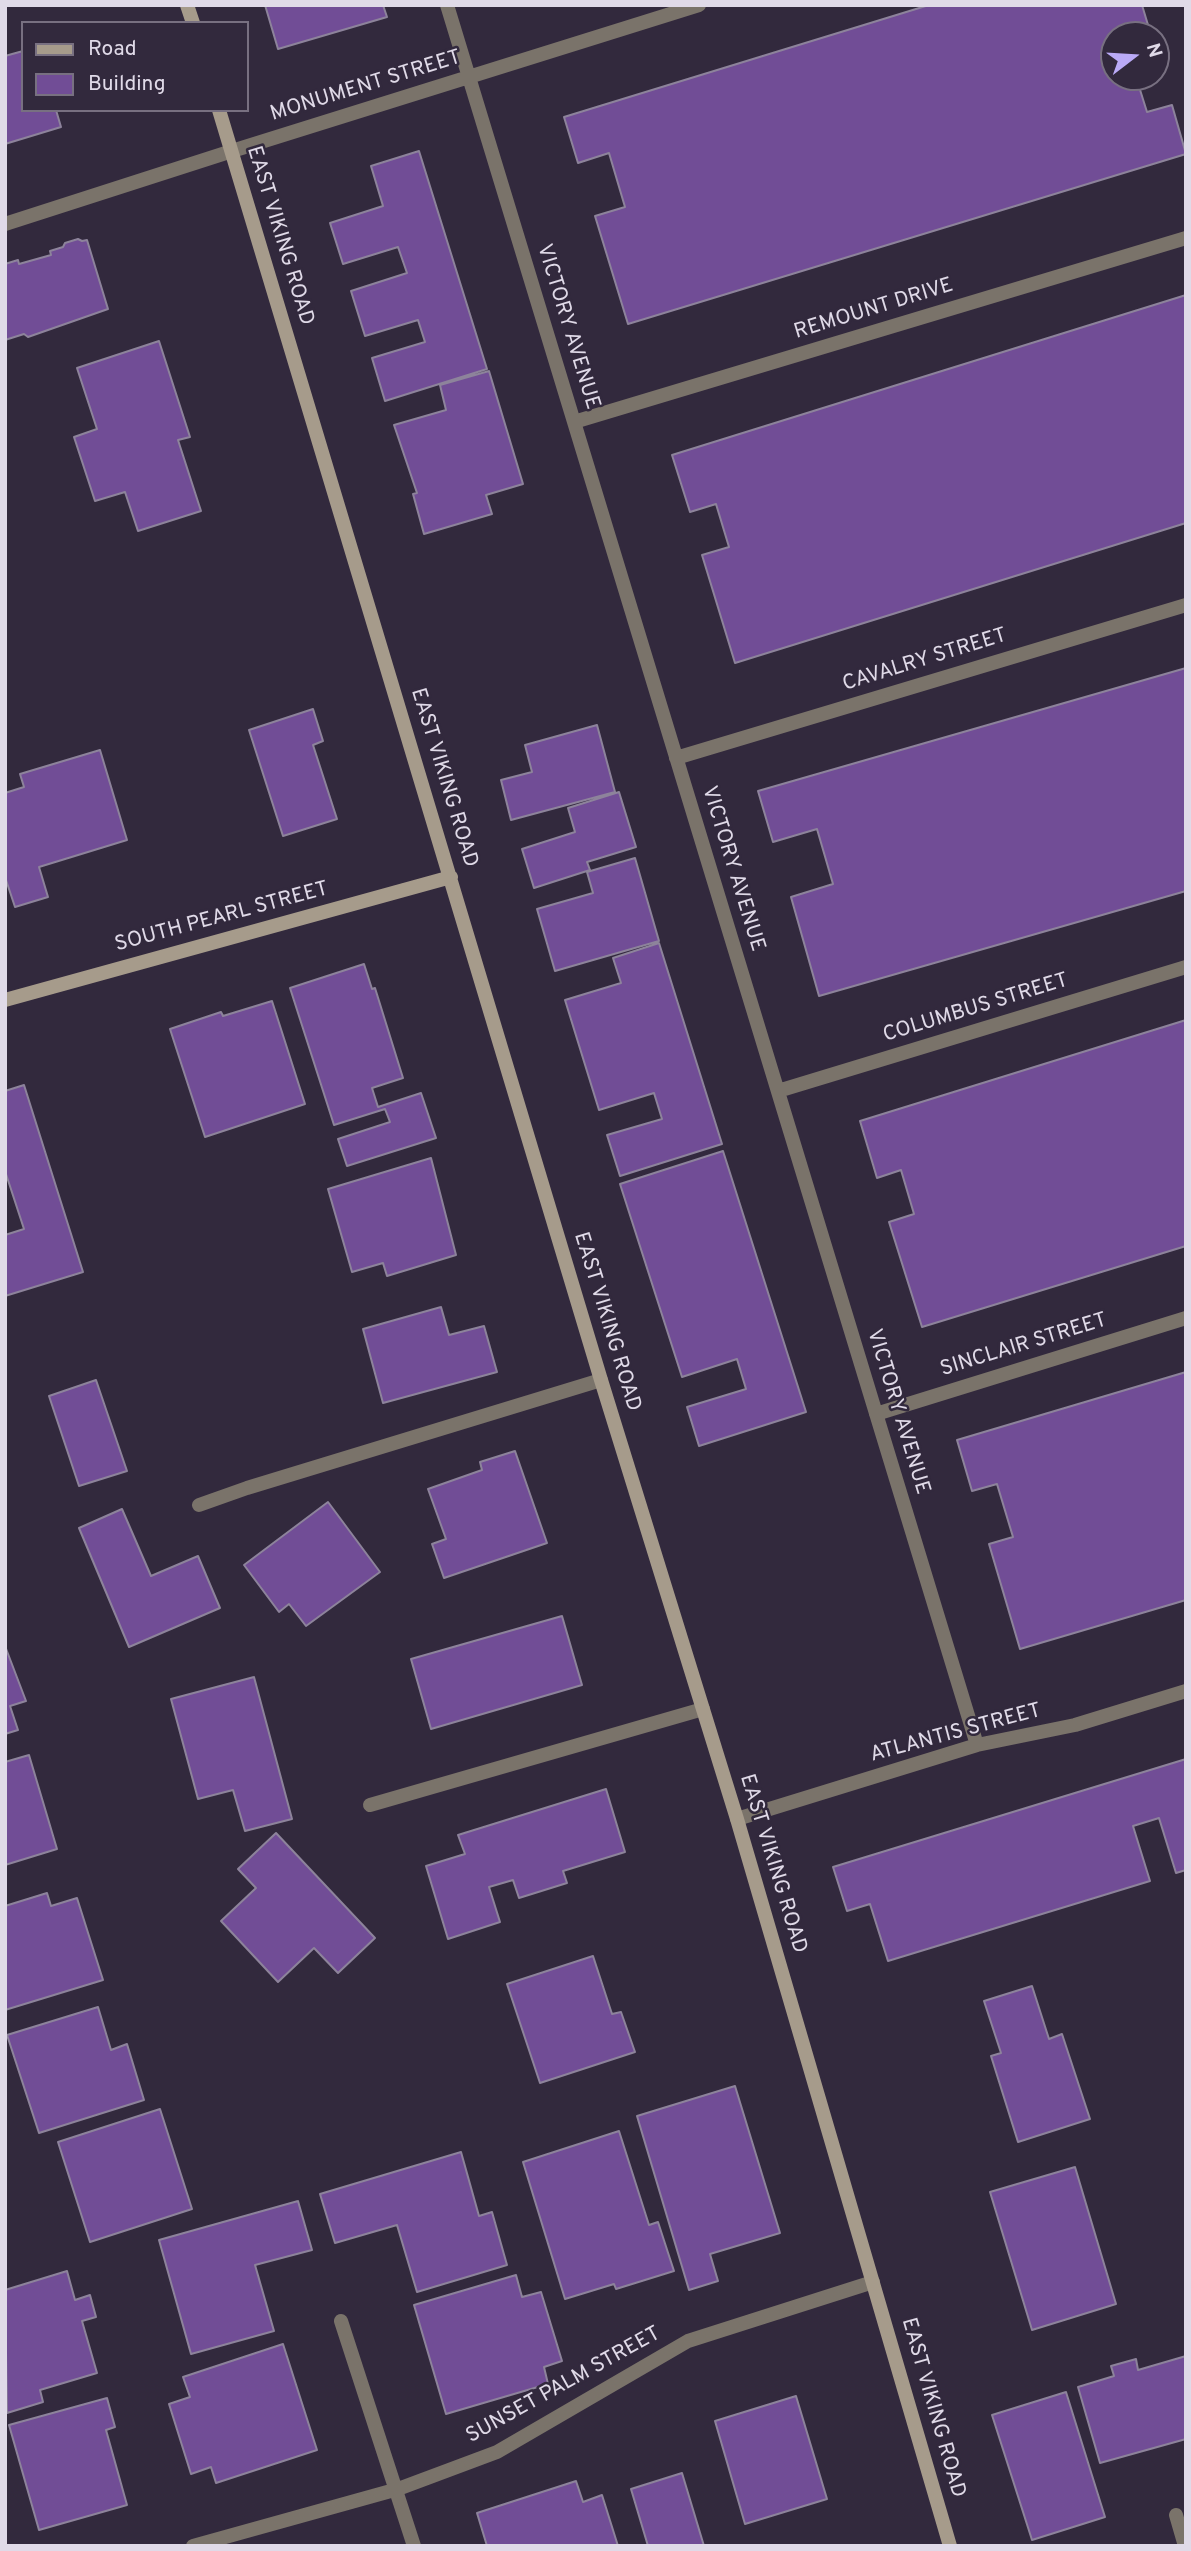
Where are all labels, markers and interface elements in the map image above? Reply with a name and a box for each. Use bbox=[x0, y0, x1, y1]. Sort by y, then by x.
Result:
legend bbox=[21, 21, 248, 112]
north arrow bbox=[1100, 21, 1170, 91]
text: Road bbox=[88, 36, 137, 63]
text: N bbox=[1140, 40, 1167, 60]
street label: MONUMENT STREET bbox=[268, 46, 464, 128]
text: Building bbox=[88, 71, 166, 98]
street label: EAST VIKING ROAD bbox=[240, 143, 318, 329]
street label: VICTORY AVENUE bbox=[530, 241, 604, 413]
street label: REMOUNT DRIVE bbox=[791, 274, 957, 346]
street label: CAVALRY STREET bbox=[840, 624, 1010, 698]
street label: EAST VIKING ROAD bbox=[404, 685, 482, 871]
street label: VICTORY AVENUE bbox=[695, 783, 769, 955]
street label: SOUTH PEARL STREET bbox=[112, 877, 332, 959]
street label: COLUMBUS STREET bbox=[880, 969, 1072, 1049]
street label: EAST VIKING ROAD bbox=[567, 1229, 645, 1415]
street label: SINCLAIR STREET bbox=[938, 1309, 1110, 1383]
street label: VICTORY AVENUE bbox=[860, 1326, 934, 1498]
street label: ATLANTIS STREET bbox=[868, 1699, 1044, 1769]
street label: EAST VIKING ROAD bbox=[733, 1771, 811, 1957]
street label: EAST VIKING ROAD bbox=[894, 2315, 970, 2501]
street label: SUNSET PALM STREET bbox=[462, 2322, 666, 2450]

